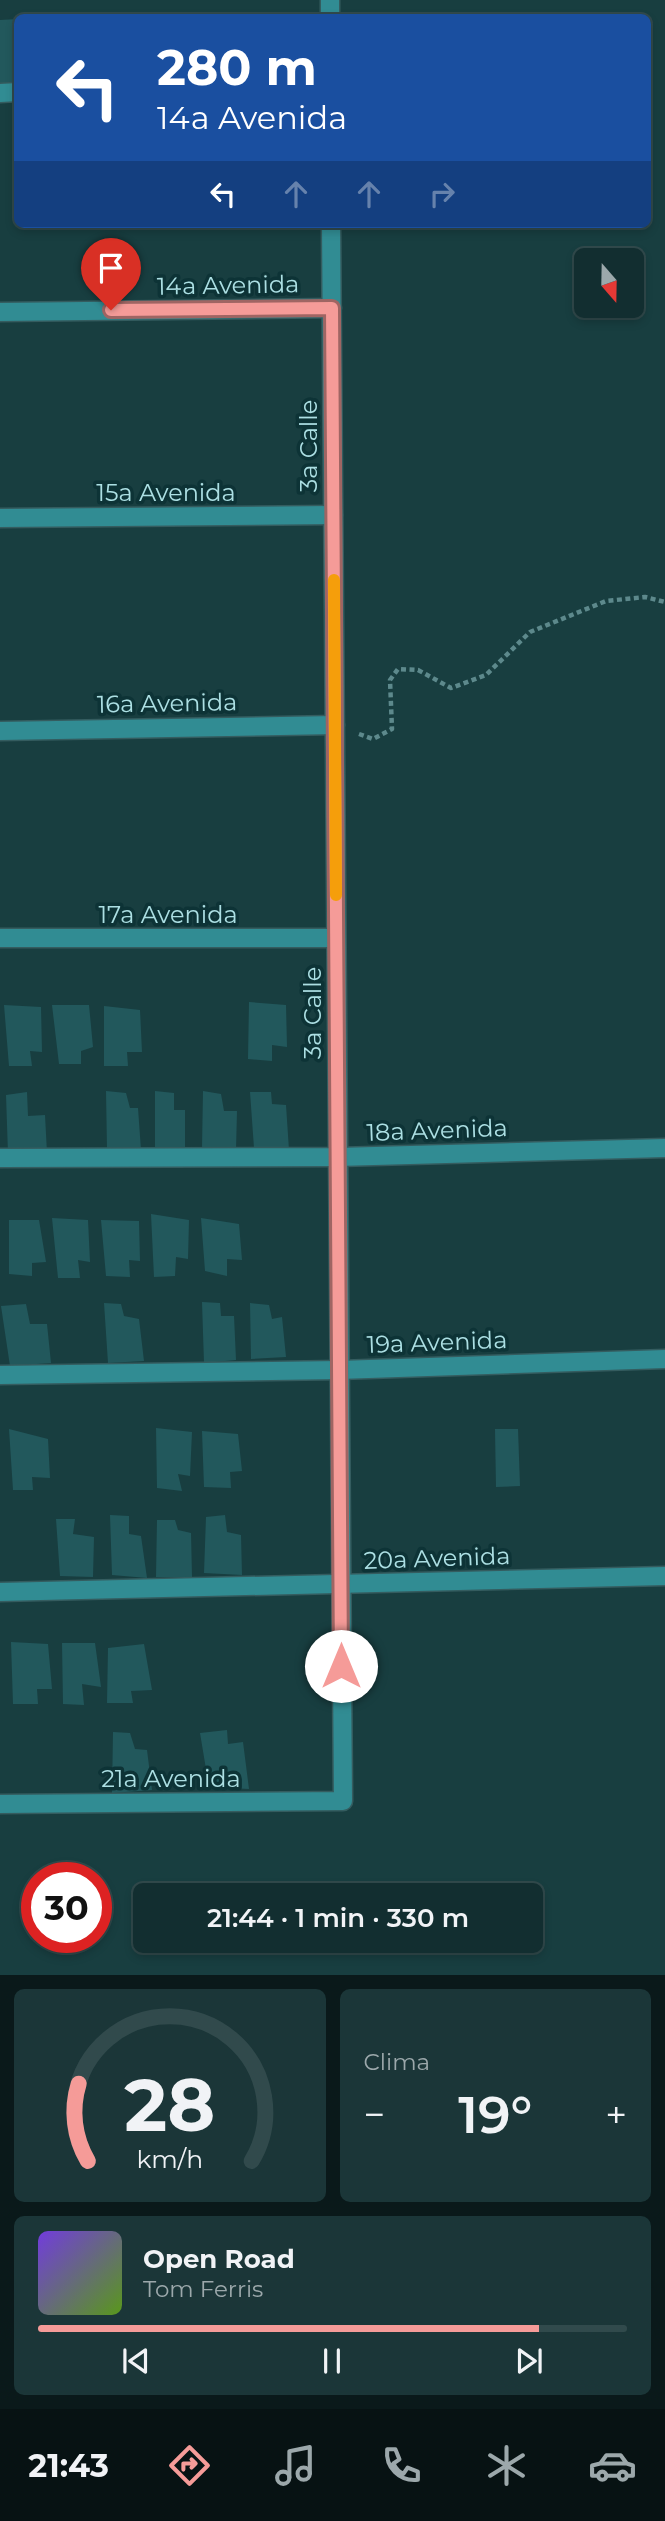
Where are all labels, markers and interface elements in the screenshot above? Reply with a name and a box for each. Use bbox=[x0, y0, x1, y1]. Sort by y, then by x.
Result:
text: 280 m bbox=[157, 38, 317, 97]
icon: left bbox=[42, 42, 133, 133]
text: 14a Avenida bbox=[157, 98, 347, 137]
icon: left bbox=[204, 175, 242, 213]
icon: ahead bbox=[277, 175, 315, 213]
icon: ahead bbox=[350, 175, 388, 213]
icon: right bbox=[423, 175, 461, 213]
pin bbox=[81, 238, 141, 310]
north arrow bbox=[574, 248, 644, 318]
map controls bbox=[574, 248, 644, 318]
icon: arrive bbox=[92, 249, 130, 287]
street label: 14a Avenida bbox=[156, 269, 300, 301]
street label: 3a Calle bbox=[294, 400, 323, 492]
street label: 15a Avenida bbox=[96, 478, 236, 507]
street label: 16a Avenida bbox=[96, 687, 238, 719]
street label: 17a Avenida bbox=[98, 900, 238, 929]
street label: 3a Calle bbox=[298, 967, 327, 1059]
street label: 18a Avenida bbox=[366, 1113, 508, 1147]
street label: 19a Avenida bbox=[366, 1325, 508, 1359]
street label: 20a Avenida bbox=[363, 1541, 511, 1575]
position arrow bbox=[304, 1629, 378, 1703]
street label: 21a Avenida bbox=[101, 1764, 241, 1793]
speed limit sign: 30 bbox=[21, 1862, 112, 1953]
text: 21:44 · 1 min · 330 m bbox=[207, 1902, 469, 1934]
text: Clima bbox=[364, 2048, 430, 2076]
text: 28 bbox=[124, 2062, 215, 2150]
text: 19° bbox=[458, 2083, 532, 2146]
text: − bbox=[364, 2091, 385, 2138]
text: + bbox=[605, 2091, 627, 2138]
text: km/h bbox=[136, 2144, 203, 2174]
text: Open Road bbox=[143, 2243, 295, 2275]
text: Tom Ferris bbox=[143, 2275, 263, 2303]
icon: previous bbox=[117, 2342, 155, 2380]
icon: pause bbox=[313, 2342, 351, 2380]
icon: next bbox=[510, 2342, 548, 2380]
icon: directions bbox=[165, 2441, 214, 2490]
icon: music bbox=[271, 2441, 320, 2490]
icon: phone bbox=[377, 2441, 426, 2490]
icon: climate bbox=[482, 2441, 531, 2490]
icon: car bbox=[588, 2441, 637, 2490]
text: 21:43 bbox=[28, 2446, 109, 2485]

